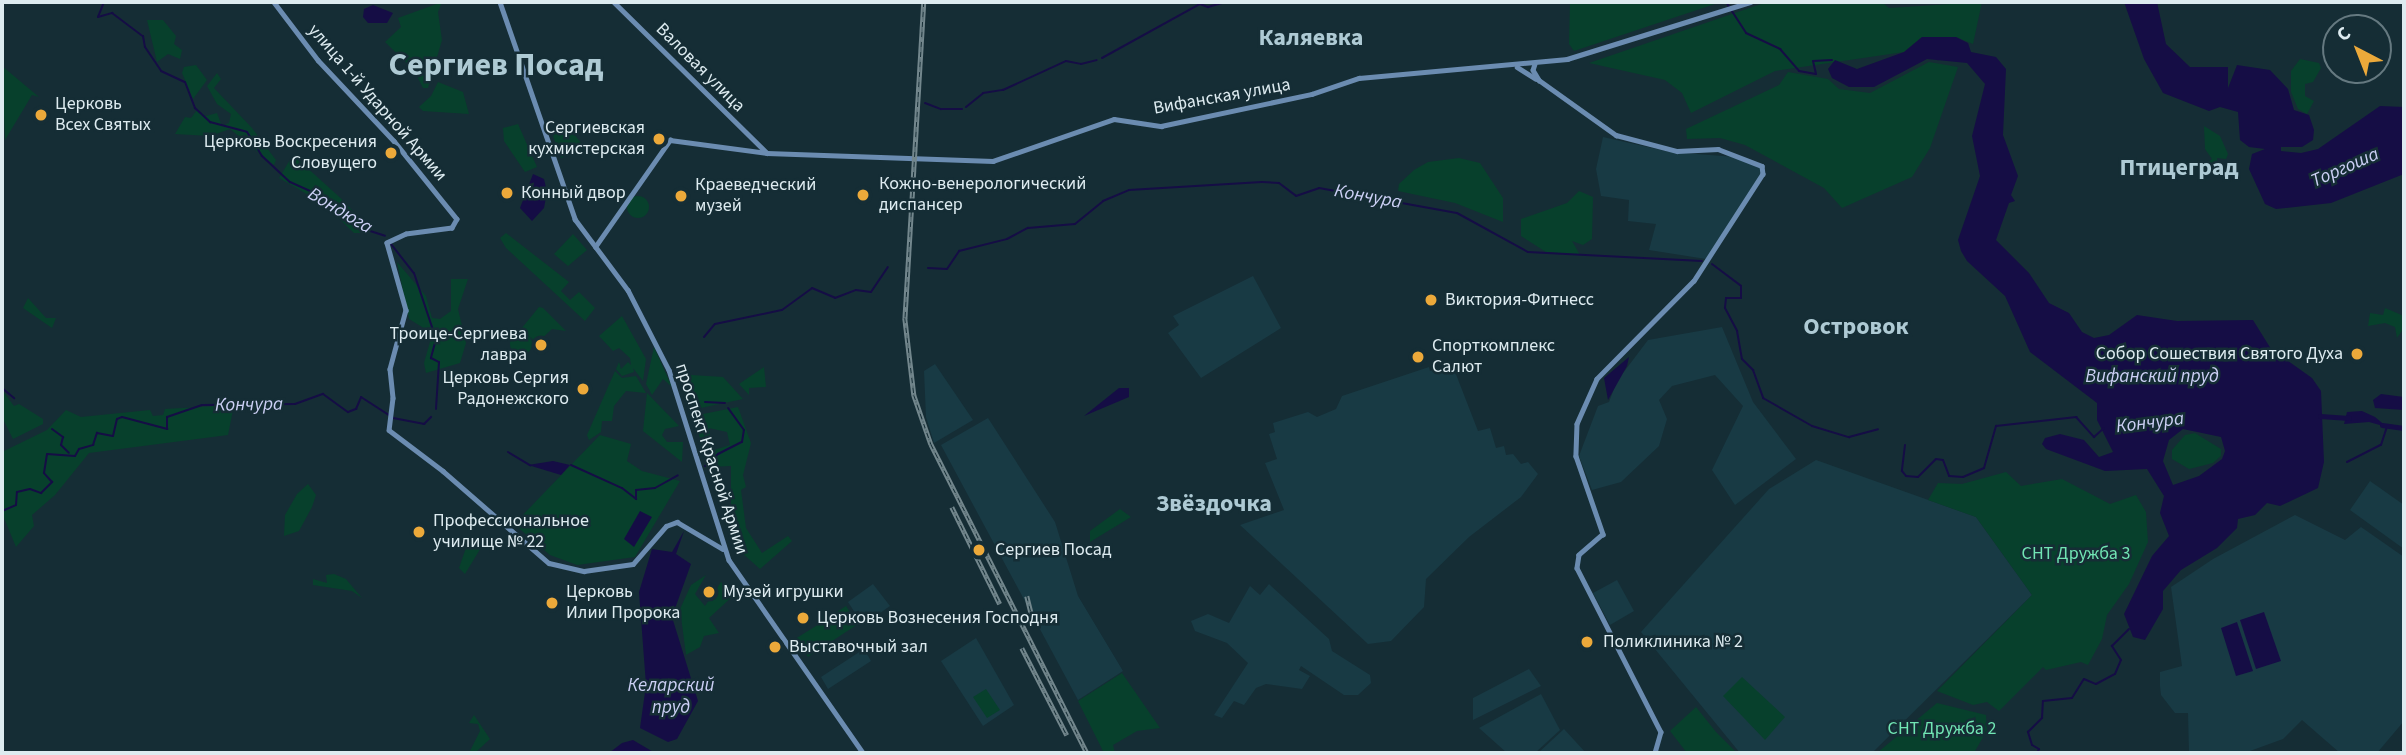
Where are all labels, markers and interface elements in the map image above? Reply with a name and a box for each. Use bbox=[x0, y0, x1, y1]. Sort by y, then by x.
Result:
north arrow bbox=[2322, 14, 2392, 84]
street label: Валовая улица bbox=[651, 19, 749, 117]
street label: улица 1-й Ударной Армии bbox=[303, 20, 451, 186]
text: С bbox=[2331, 21, 2357, 48]
district label: Каляевка bbox=[1259, 24, 1363, 52]
district label: Сергиев Посад bbox=[388, 46, 604, 84]
street label: Вифанская улица bbox=[1152, 74, 1292, 120]
place label: Церковь Всех Святых bbox=[55, 94, 151, 136]
marker: Церковь Всех Святых bbox=[33, 107, 49, 123]
place label: Сергиевская кухмистерская bbox=[528, 118, 645, 160]
marker: Сергиевская кухмистерская bbox=[651, 131, 667, 147]
place label: Церковь Воскресения Словущего bbox=[204, 132, 377, 174]
water label: Торгоша bbox=[2307, 143, 2383, 193]
marker: Церковь Воскресения Словущего bbox=[383, 145, 399, 161]
district label: Птицеград bbox=[2120, 154, 2238, 182]
place label: Кожно-венерологический диспансер bbox=[879, 174, 1086, 216]
place label: Краеведческий музей bbox=[695, 175, 816, 218]
water label: Кончура bbox=[1332, 180, 1404, 214]
place label: Конный двор bbox=[521, 182, 626, 204]
water label: Вондюга bbox=[303, 183, 377, 239]
marker: Конный двор bbox=[499, 185, 515, 201]
marker: Кожно-венерологический диспансер bbox=[853, 185, 873, 205]
marker: Краеведческий музей bbox=[673, 188, 689, 204]
place label: Виктория-Фитнесс bbox=[1445, 289, 1594, 311]
marker: Виктория-Фитнесс bbox=[1423, 292, 1439, 308]
district label: Островок bbox=[1803, 313, 1909, 341]
place label: Троице-Сергиева лавра bbox=[390, 324, 527, 366]
place label: Спорткомплекс Салют bbox=[1432, 336, 1555, 378]
marker: Троице-Сергиева лавра bbox=[533, 337, 549, 353]
place label: Собор Сошествия Святого Духа bbox=[2096, 343, 2343, 365]
marker: Собор Сошествия Святого Духа bbox=[2349, 346, 2365, 362]
marker: Спорткомплекс Салют bbox=[1410, 349, 1426, 365]
street label: проспект Красной Армии bbox=[670, 361, 752, 557]
water label: Вифанский пруд bbox=[2085, 366, 2219, 388]
place label: Церковь Сергия Радонежского bbox=[442, 368, 569, 410]
marker: Церковь Сергия Радонежского bbox=[575, 381, 591, 397]
water label: Кончура bbox=[215, 393, 283, 417]
water label: Кончура bbox=[2115, 408, 2185, 438]
district label: Звёздочка bbox=[1156, 490, 1272, 518]
place label: Профессиональное училище № 22 bbox=[433, 511, 589, 554]
marker: Профессиональное училище № 22 bbox=[411, 524, 427, 540]
place label: Сергиев Посад bbox=[995, 539, 1111, 561]
marker: Сергиев Посад bbox=[969, 540, 989, 560]
park label: СНТ Дружба 3 bbox=[2022, 543, 2130, 565]
place label: Музей игрушки bbox=[723, 581, 844, 603]
place label: Церковь Илии Пророка bbox=[566, 582, 680, 624]
marker: Музей игрушки bbox=[701, 584, 717, 600]
marker: Церковь Илии Пророка bbox=[544, 595, 560, 611]
place label: Церковь Вознесения Господня bbox=[817, 607, 1058, 629]
marker: Церковь Вознесения Господня bbox=[795, 610, 811, 626]
place label: Поликлиника № 2 bbox=[1603, 631, 1743, 653]
marker: Поликлиника № 2 bbox=[1577, 632, 1597, 652]
place label: Выставочный зал bbox=[789, 636, 928, 658]
marker: Выставочный зал bbox=[767, 639, 783, 655]
water label: Келарский пруд bbox=[627, 675, 715, 719]
park label: СНТ Дружба 2 bbox=[1888, 718, 1996, 740]

